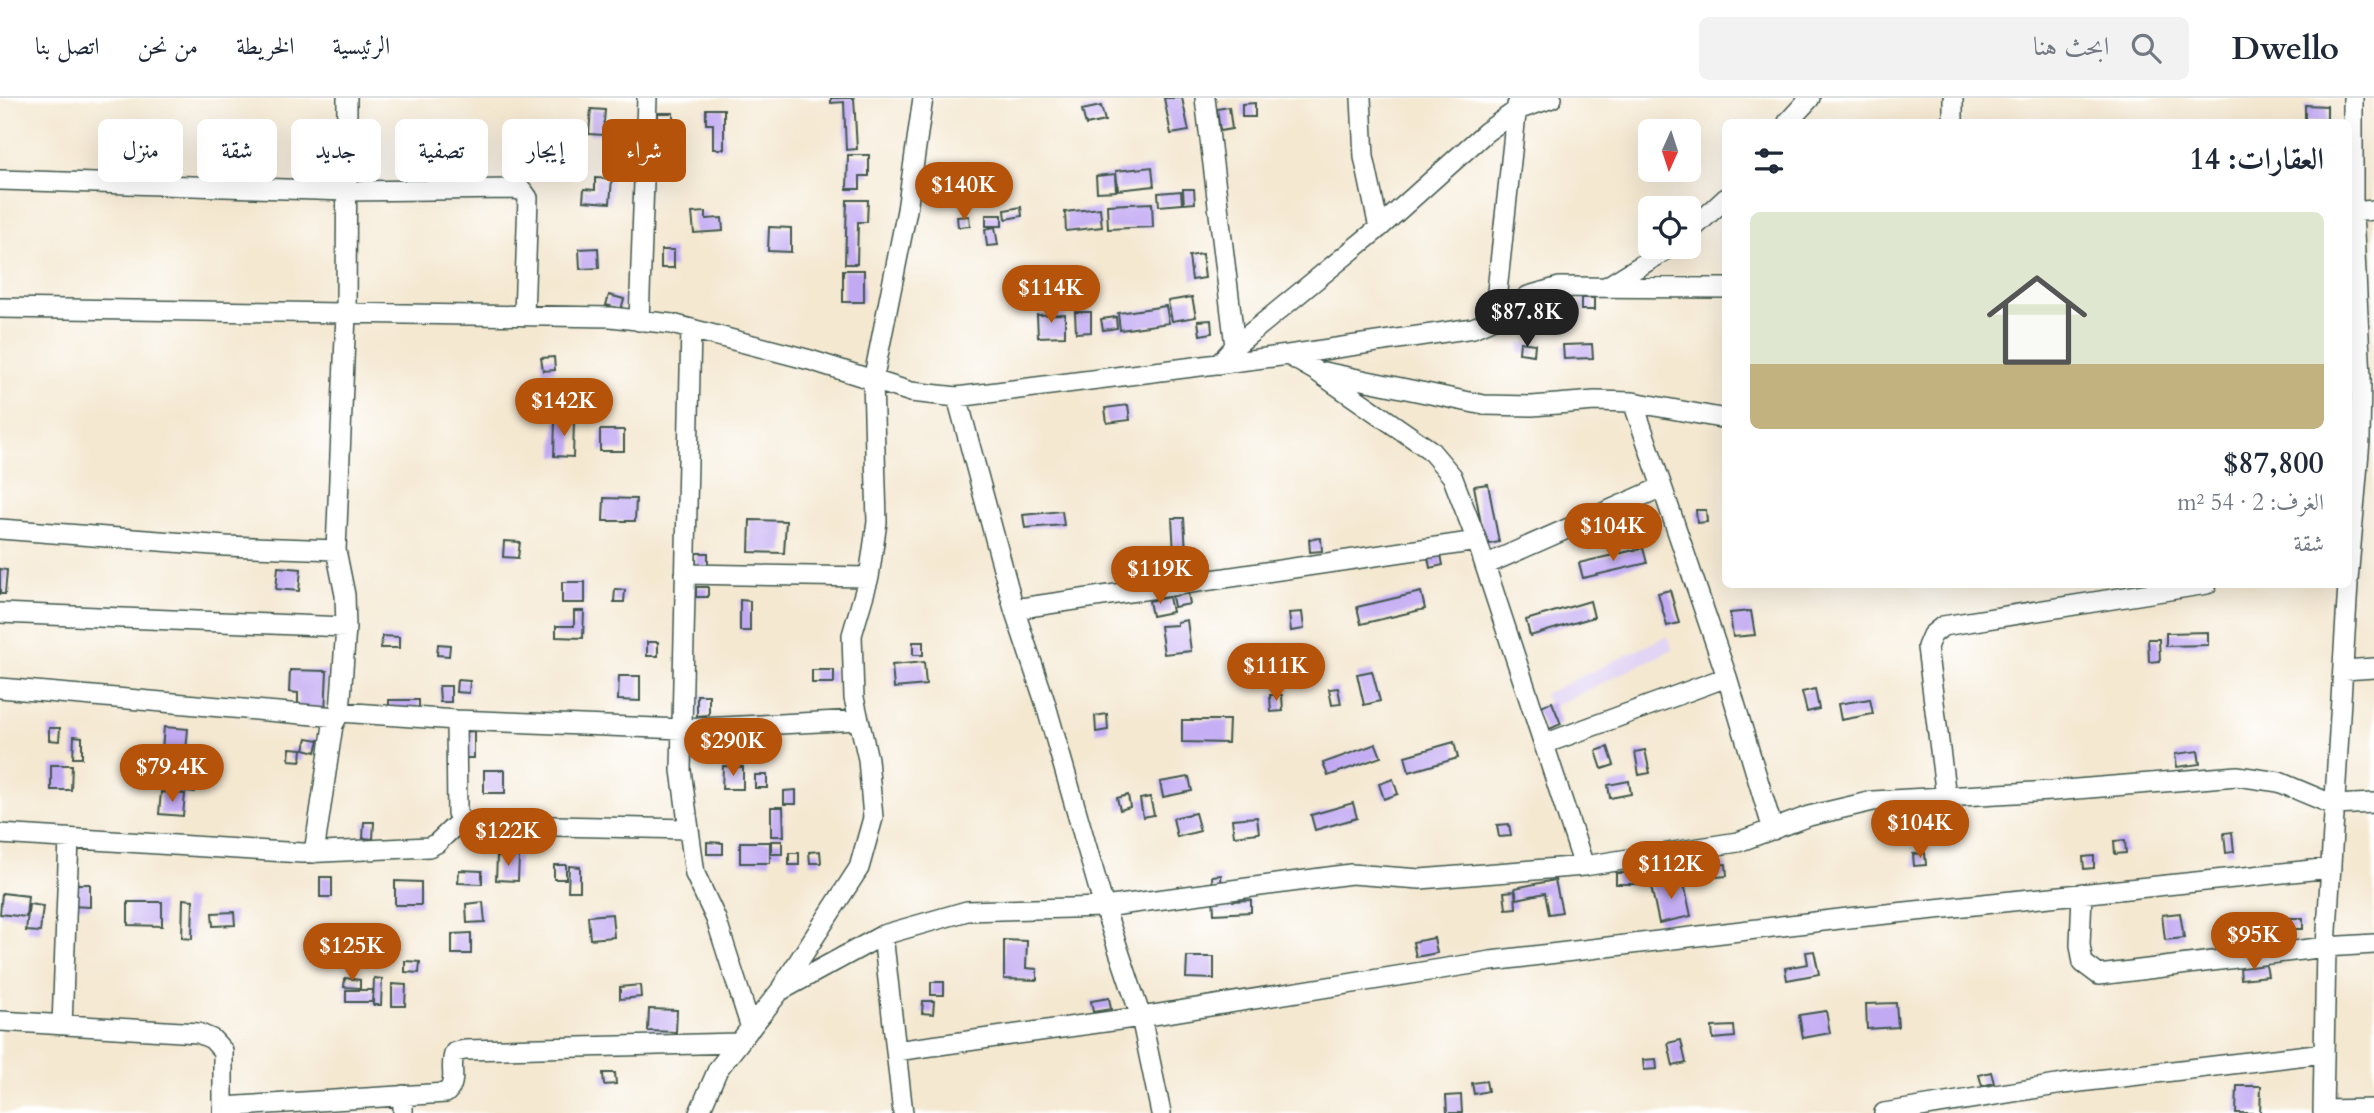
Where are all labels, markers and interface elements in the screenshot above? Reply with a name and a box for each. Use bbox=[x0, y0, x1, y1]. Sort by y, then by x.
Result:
search box bbox=[1699, 17, 2189, 80]
text: Dwello bbox=[2231, 26, 2339, 71]
text: ابحث هنا bbox=[2033, 29, 2109, 64]
icon: search bbox=[2127, 29, 2165, 67]
text: اتصل بنا bbox=[35, 30, 99, 63]
text: من نحن bbox=[137, 30, 198, 63]
text: الخريطة bbox=[236, 30, 295, 63]
text: الرئيسية bbox=[333, 30, 390, 63]
chip: منزل bbox=[98, 119, 183, 182]
chip: شقة bbox=[197, 119, 277, 182]
chip: جديد bbox=[291, 119, 381, 182]
chip: تصفية bbox=[395, 119, 488, 182]
chip: إيجار bbox=[502, 119, 588, 182]
chip: شراء bbox=[602, 119, 686, 182]
north arrow bbox=[1638, 119, 1701, 182]
map controls bbox=[1638, 119, 1701, 259]
text: العقارات: 14 bbox=[2189, 139, 2324, 180]
icon: filters bbox=[1750, 142, 1788, 180]
pin: $140K bbox=[915, 162, 1013, 222]
text: $140K bbox=[931, 169, 997, 200]
button: locate bbox=[1638, 196, 1701, 259]
icon: home bbox=[1974, 257, 2100, 383]
pin: $114K bbox=[1002, 266, 1100, 325]
text: $114K bbox=[1018, 272, 1084, 303]
pin: $87.8K bbox=[1470, 289, 1584, 349]
text: $87.8K bbox=[1491, 296, 1563, 327]
pin: $142K bbox=[515, 378, 613, 438]
text: $142K bbox=[531, 385, 597, 416]
text: $87,800 bbox=[2223, 443, 2324, 484]
text: الغرف: 2 · 54 m² bbox=[2177, 487, 2324, 518]
pin: $104K bbox=[1564, 504, 1662, 563]
text: $104K bbox=[1580, 510, 1646, 541]
text: شقة bbox=[2294, 528, 2324, 559]
pin: $119K bbox=[1111, 546, 1209, 606]
text: $119K bbox=[1127, 553, 1193, 584]
pin: $111K bbox=[1227, 644, 1325, 703]
text: $111K bbox=[1243, 650, 1309, 681]
pin: $290K bbox=[684, 718, 782, 778]
text: $290K bbox=[700, 725, 766, 756]
pin: $79.4K bbox=[115, 744, 229, 804]
text: $79.4K bbox=[136, 751, 208, 782]
pin: $104K bbox=[1871, 800, 1969, 860]
text: $104K bbox=[1887, 807, 1953, 838]
pin: $122K bbox=[459, 808, 557, 868]
text: $122K bbox=[475, 815, 541, 846]
pin: $112K bbox=[1622, 842, 1720, 901]
text: $112K bbox=[1638, 848, 1704, 879]
pin: $95K bbox=[2213, 912, 2295, 972]
text: $95K bbox=[2227, 919, 2281, 950]
pin: $125K bbox=[303, 924, 401, 983]
text: $125K bbox=[319, 930, 385, 961]

